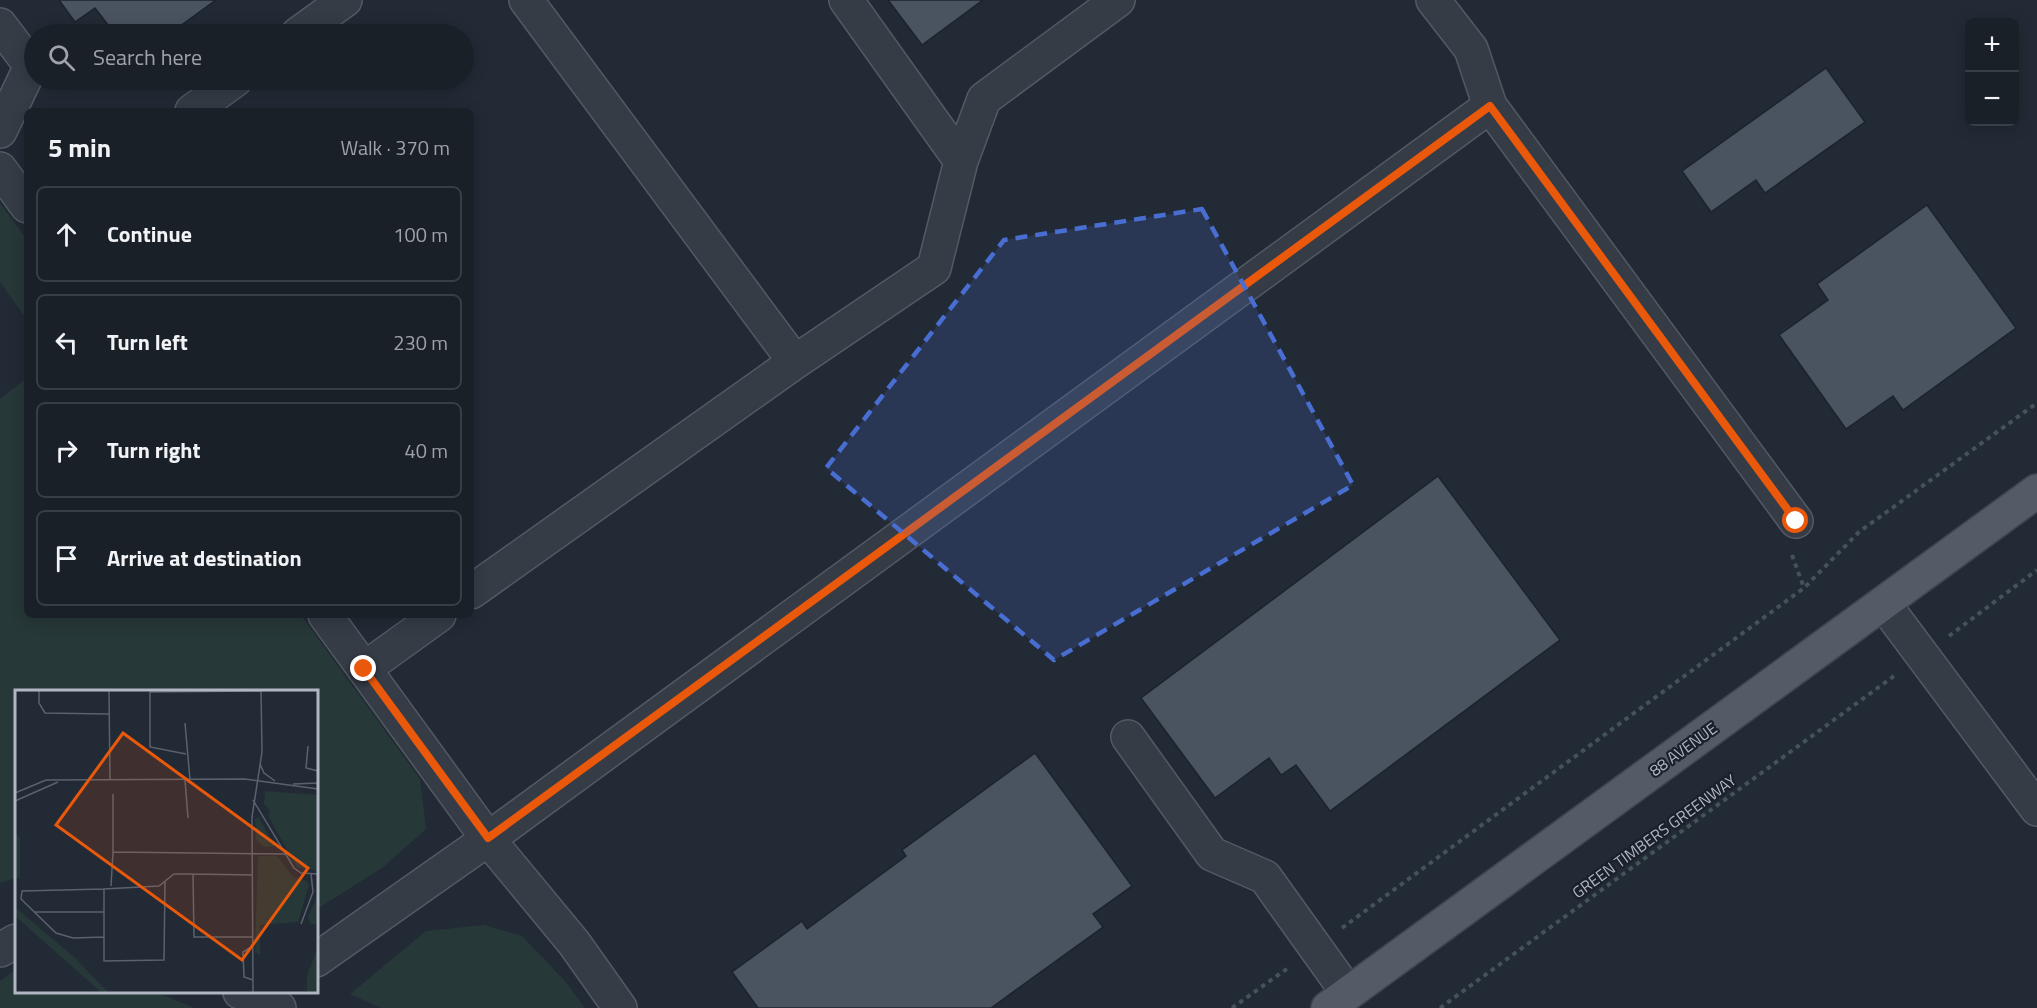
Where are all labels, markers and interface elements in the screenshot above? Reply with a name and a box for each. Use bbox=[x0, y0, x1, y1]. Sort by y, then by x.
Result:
map controls bbox=[1965, 18, 2019, 126]
button: + bbox=[1965, 18, 2019, 72]
search box bbox=[24, 24, 474, 90]
text: Search here bbox=[93, 40, 202, 74]
icon: search bbox=[45, 41, 78, 74]
button: − bbox=[1965, 72, 2019, 126]
text: 5 min bbox=[48, 128, 111, 167]
text: Walk · 370 m bbox=[341, 132, 450, 163]
text: Continue bbox=[107, 217, 192, 251]
icon: ahead bbox=[50, 218, 83, 251]
text: 100 m bbox=[393, 219, 448, 250]
text: Turn left bbox=[107, 325, 188, 359]
icon: left bbox=[50, 326, 83, 359]
text: 230 m bbox=[393, 327, 448, 358]
text: Turn right bbox=[107, 433, 201, 467]
icon: right bbox=[50, 434, 83, 467]
text: 40 m bbox=[404, 435, 448, 466]
route start bbox=[1782, 507, 1808, 533]
text: Arrive at destination bbox=[107, 541, 302, 575]
icon: arrive bbox=[50, 542, 83, 575]
route end bbox=[350, 655, 376, 681]
inset map bbox=[15, 690, 318, 993]
street label: 88 AVENUE bbox=[1644, 716, 1722, 782]
street label: GREEN TIMBERS GREENWAY bbox=[1567, 768, 1741, 904]

